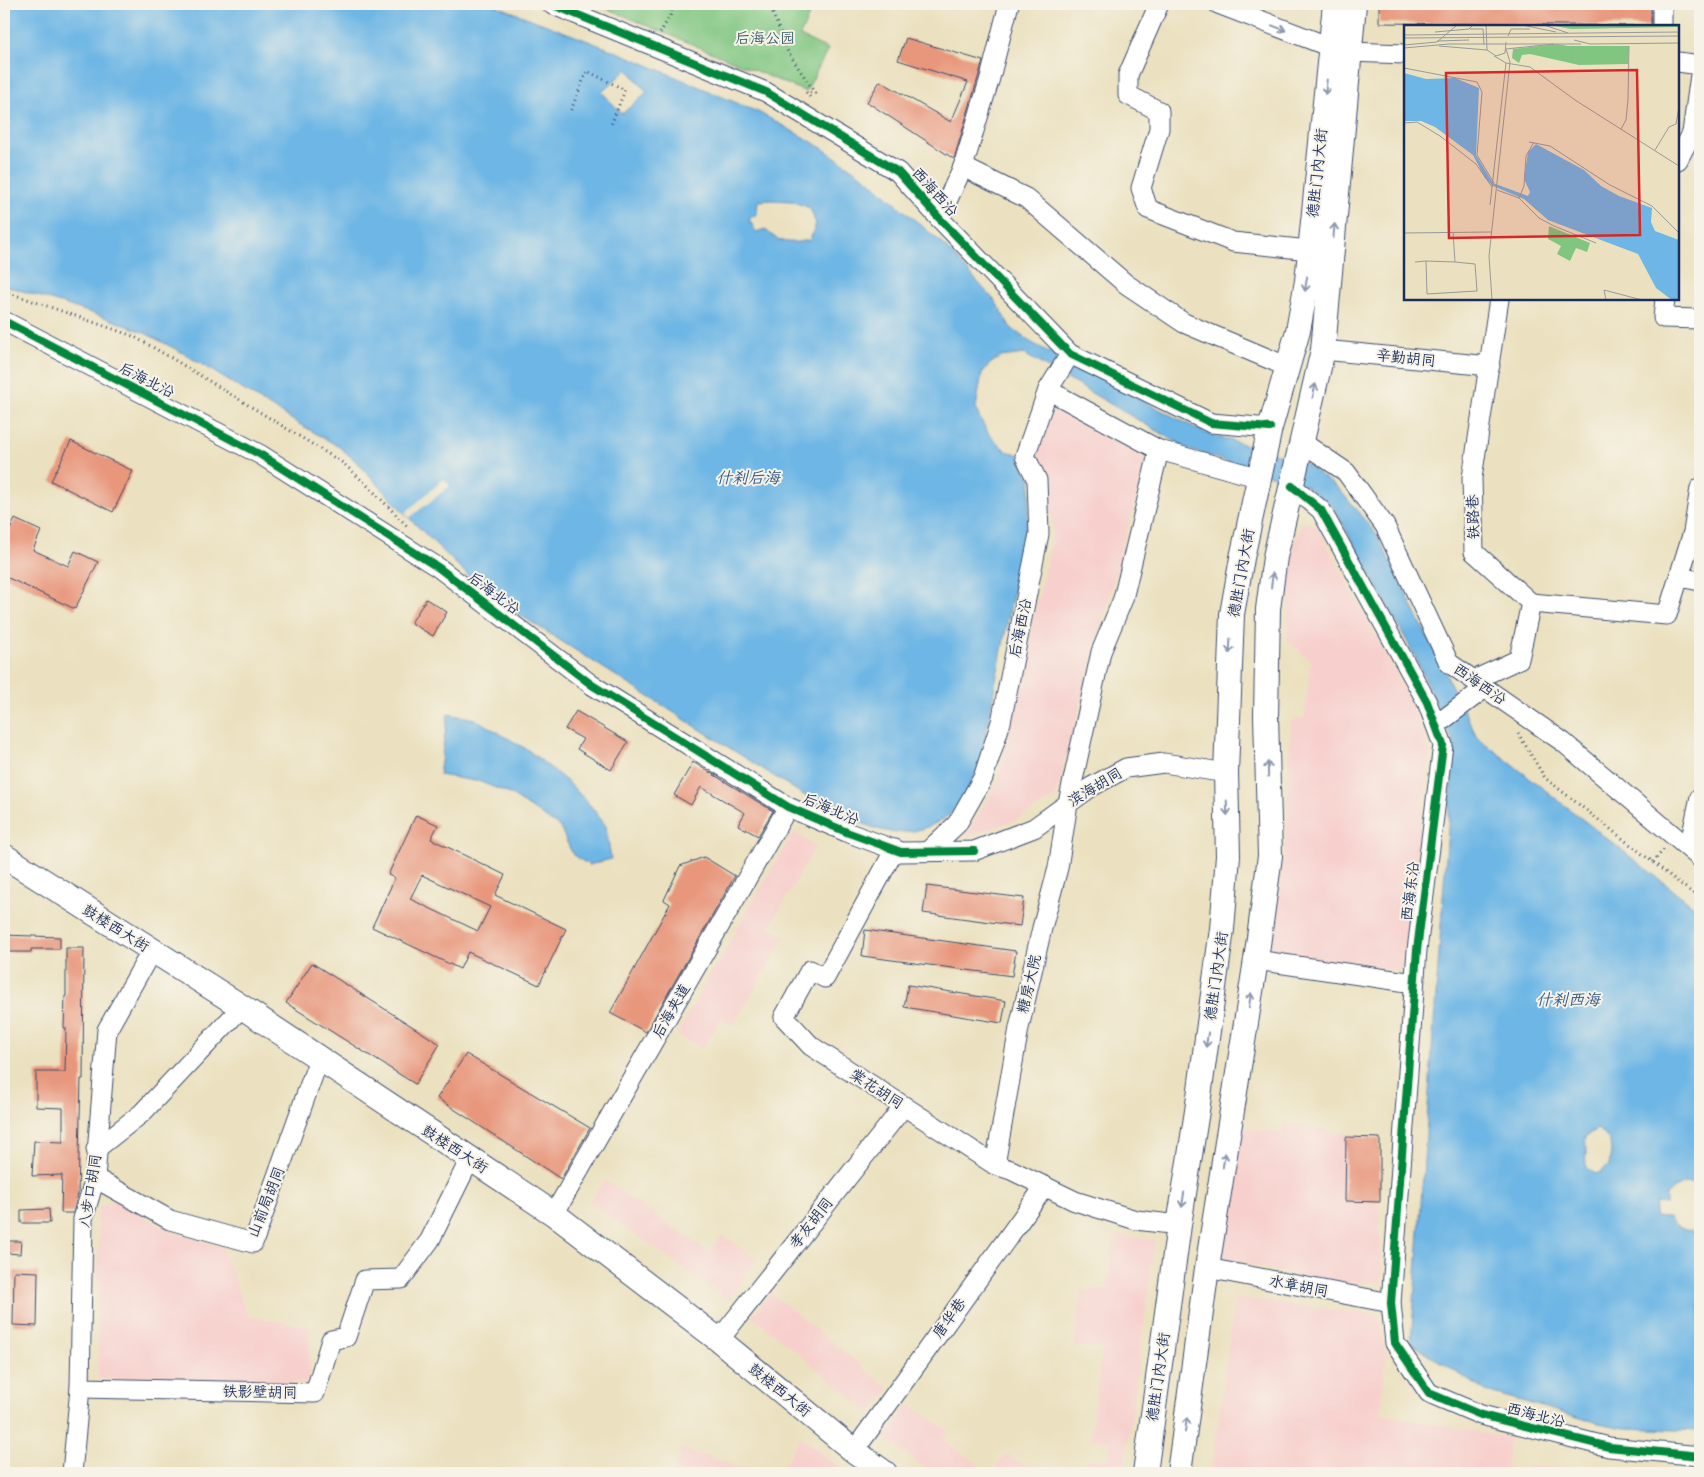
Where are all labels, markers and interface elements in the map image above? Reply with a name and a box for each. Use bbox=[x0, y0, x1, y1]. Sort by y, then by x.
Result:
one-way arrow bbox=[1271, 24, 1286, 33]
inset map bbox=[1404, 25, 1679, 300]
park label: 后海公园 bbox=[735, 31, 795, 49]
one-way arrow bbox=[1321, 79, 1331, 95]
street label: 德胜门内大街 bbox=[1304, 127, 1333, 219]
street label: 西海西沿 bbox=[907, 165, 960, 222]
one-way arrow bbox=[1329, 223, 1339, 239]
one-way arrow bbox=[1301, 275, 1311, 291]
street label: 辛勤胡同 bbox=[1375, 347, 1437, 372]
street label: 后海北沿 bbox=[115, 360, 177, 403]
one-way arrow bbox=[1309, 383, 1319, 399]
water label: 什刹后海 bbox=[716, 469, 782, 490]
street label: 铁路巷 bbox=[1465, 494, 1485, 540]
street label: 德胜门内大街 bbox=[1225, 527, 1260, 619]
street label: 后海北沿 bbox=[463, 569, 522, 620]
one-way arrow bbox=[1267, 572, 1277, 588]
street label: 后海西沿 bbox=[1007, 597, 1037, 660]
one-way arrow bbox=[1226, 638, 1235, 654]
street label: 西海西沿 bbox=[1449, 661, 1509, 710]
one-way arrow bbox=[1264, 761, 1273, 777]
street label: 滨海胡同 bbox=[1066, 766, 1126, 812]
street label: 后海北沿 bbox=[799, 791, 861, 831]
one-way arrow bbox=[1222, 800, 1232, 816]
street label: 西海东沿 bbox=[1399, 860, 1425, 922]
street label: 鼓楼西大街 bbox=[78, 902, 152, 957]
street label: 德胜门内大街 bbox=[1202, 930, 1233, 1022]
street label: 糖房大院 bbox=[1014, 953, 1046, 1016]
street label: 后海夹道 bbox=[650, 982, 696, 1042]
water label: 什刹西海 bbox=[1536, 991, 1602, 1012]
one-way arrow bbox=[1245, 992, 1255, 1008]
one-way arrow bbox=[1202, 1031, 1212, 1047]
street label: 棠花胡同 bbox=[846, 1067, 906, 1115]
street label: 鼓楼西大街 bbox=[418, 1123, 490, 1179]
street label: 八步口胡同 bbox=[77, 1153, 107, 1230]
one-way arrow bbox=[1220, 1153, 1230, 1169]
street label: 山前局胡同 bbox=[245, 1165, 290, 1241]
one-way arrow bbox=[1177, 1192, 1187, 1208]
street label: 孝友胡同 bbox=[787, 1195, 838, 1253]
street label: 水章胡同 bbox=[1267, 1272, 1330, 1303]
street label: 唐华巷 bbox=[930, 1296, 971, 1343]
street label: 德胜门内大街 bbox=[1144, 1331, 1175, 1423]
street label: 鼓楼西大街 bbox=[744, 1361, 814, 1422]
street label: 铁影壁胡同 bbox=[222, 1384, 298, 1404]
street label: 西海北沿 bbox=[1504, 1401, 1567, 1433]
one-way arrow bbox=[1181, 1417, 1191, 1433]

